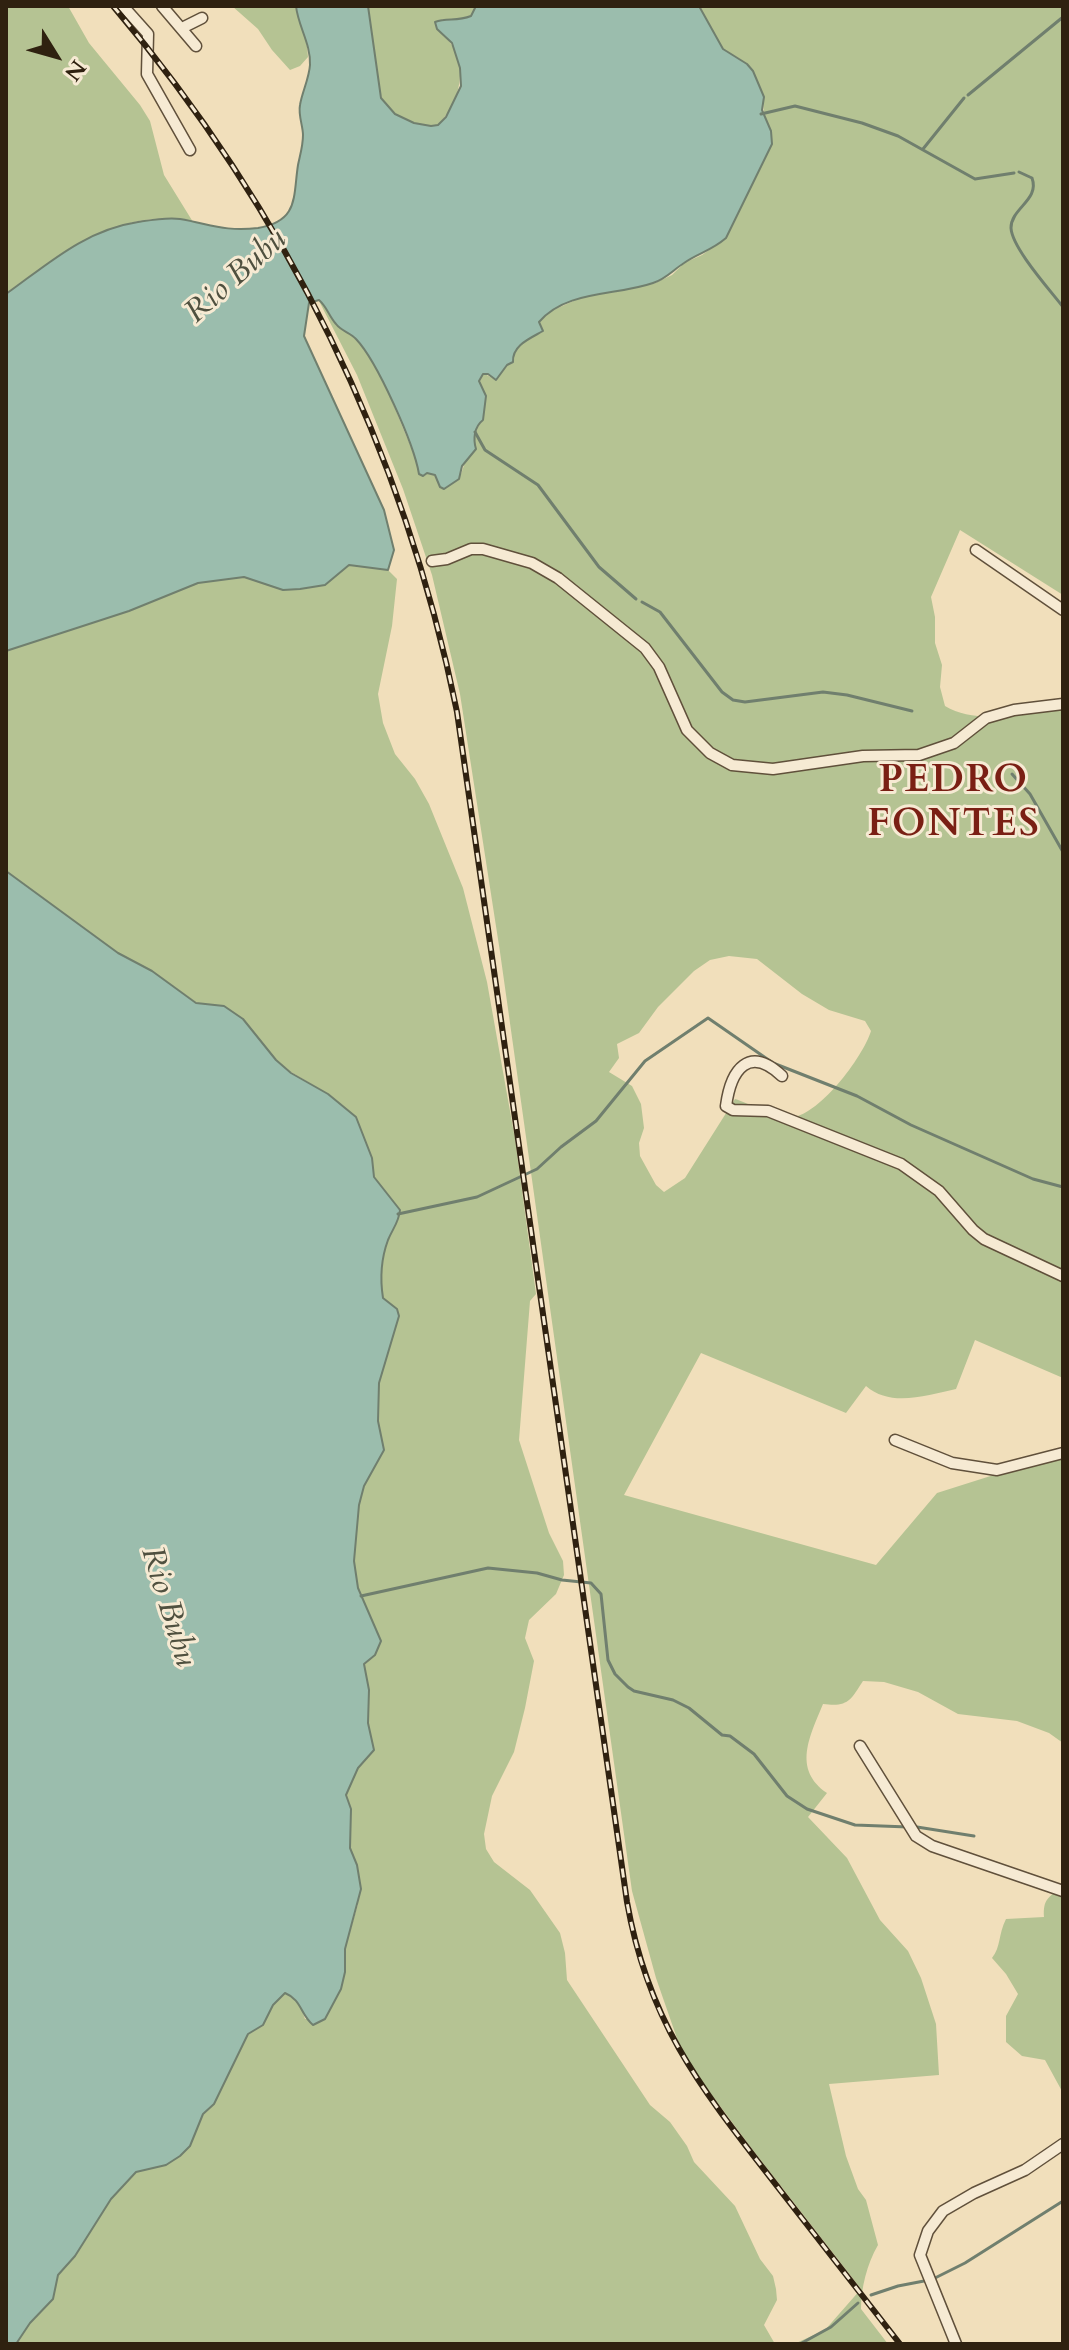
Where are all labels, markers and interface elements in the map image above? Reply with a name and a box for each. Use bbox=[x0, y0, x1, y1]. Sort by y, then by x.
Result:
north arrow bbox=[16, 16, 96, 96]
text: N bbox=[57, 54, 93, 87]
water label: Rio Bubu bbox=[178, 221, 296, 333]
district label: PEDRO FONTES bbox=[867, 759, 1041, 848]
water label: Rio Bubu bbox=[131, 1542, 203, 1672]

